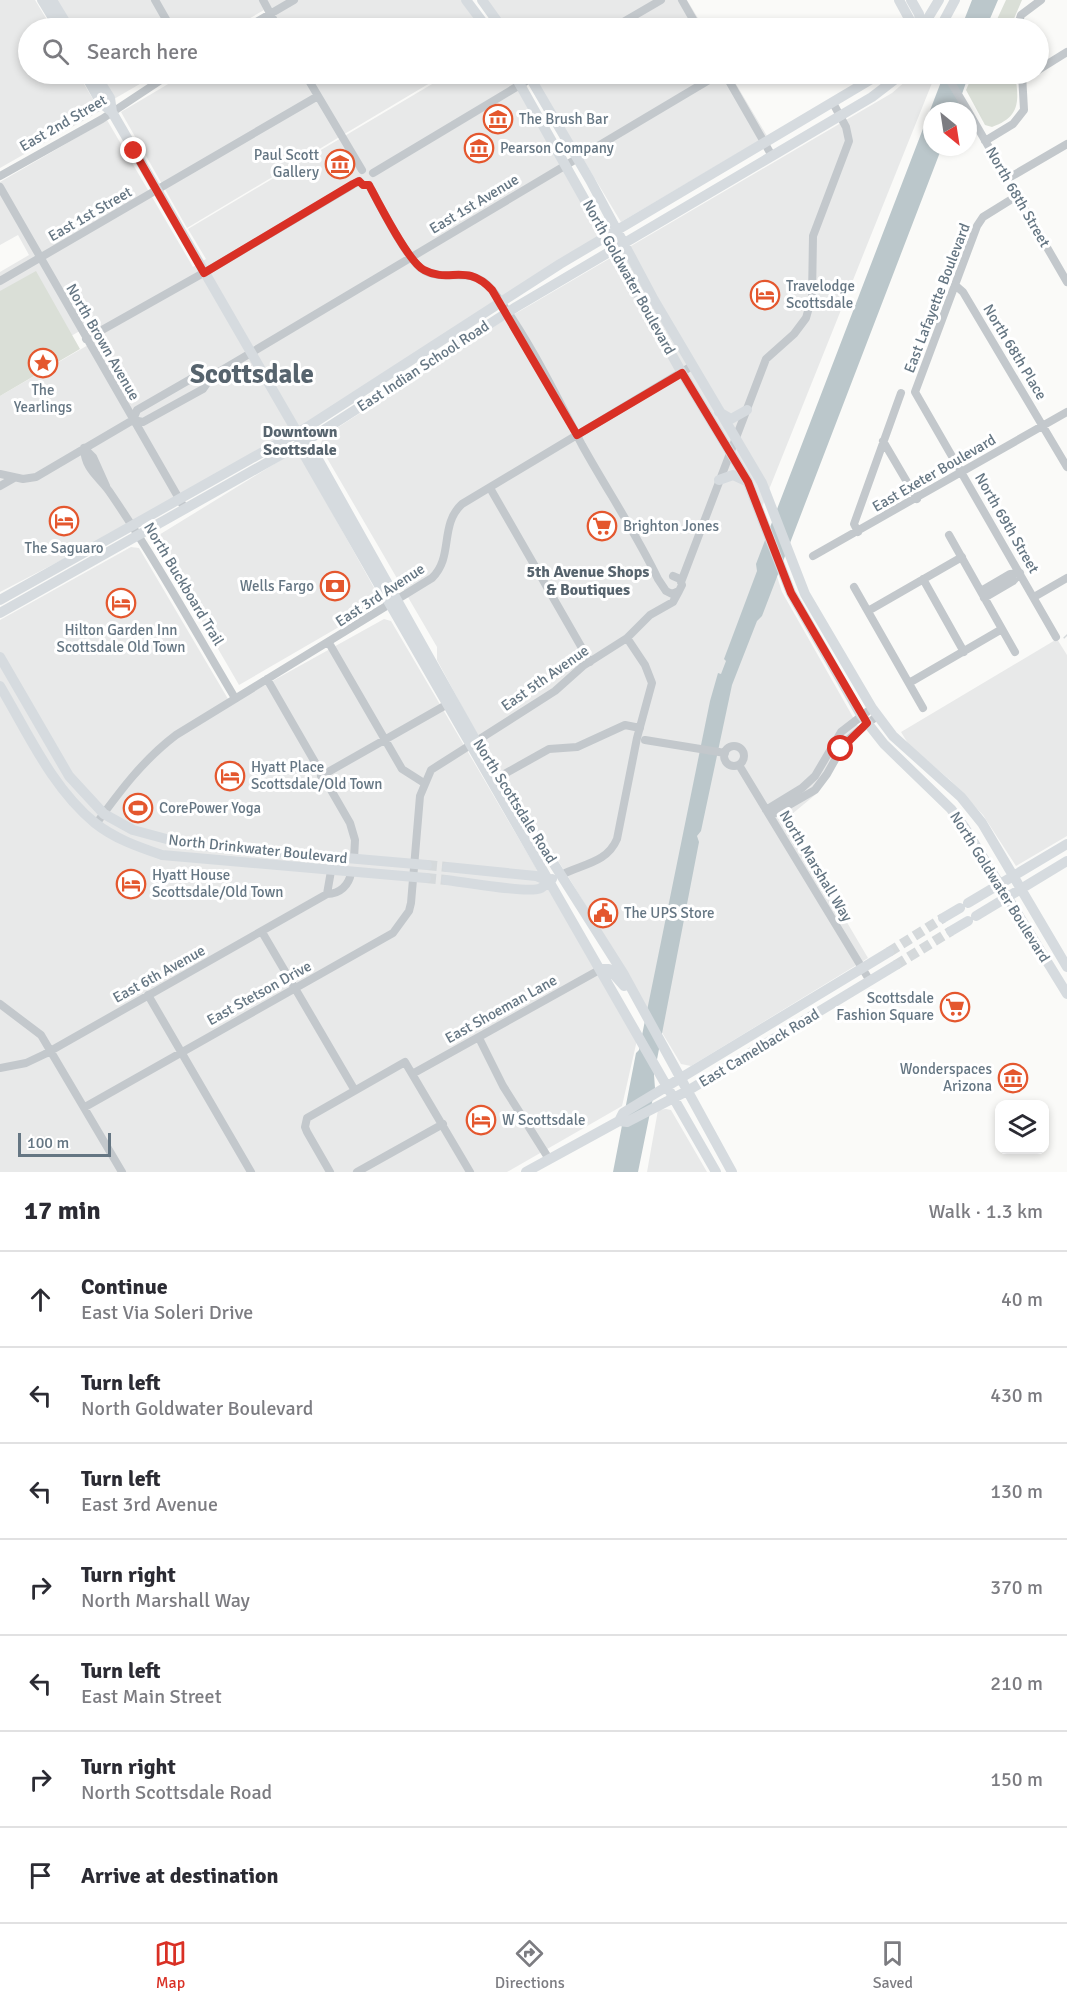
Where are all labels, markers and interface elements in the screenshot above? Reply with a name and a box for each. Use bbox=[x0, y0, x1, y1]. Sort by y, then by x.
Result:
search box bbox=[18, 18, 1049, 84]
icon: search bbox=[39, 35, 72, 68]
text: Search here bbox=[87, 38, 198, 65]
street label: East 2nd Street bbox=[16, 91, 110, 155]
north arrow bbox=[923, 102, 977, 156]
museum icon: The Brush Bar bbox=[482, 103, 514, 135]
place label: The Brush Bar bbox=[519, 110, 609, 128]
museum icon: Pearson Company bbox=[463, 132, 495, 164]
route end bbox=[120, 137, 146, 163]
place label: Pearson Company bbox=[500, 139, 614, 157]
street label: North 68th Street bbox=[982, 144, 1054, 250]
place label: Paul Scott Gallery bbox=[254, 146, 319, 181]
museum icon: Paul Scott Gallery bbox=[324, 148, 356, 180]
street label: East 1st Avenue bbox=[426, 170, 522, 238]
street label: East 1st Street bbox=[45, 183, 135, 245]
street label: North Goldwater Boulevard bbox=[579, 196, 679, 358]
street label: East Lafayette Boulevard bbox=[900, 221, 974, 375]
place label: Travelodge Scottsdale bbox=[786, 277, 855, 312]
hotel icon: Travelodge Scottsdale bbox=[749, 279, 781, 311]
street label: North Brown Avenue bbox=[62, 281, 144, 403]
street label: North 68th Place bbox=[979, 301, 1051, 403]
street label: East Indian School Road bbox=[354, 317, 492, 415]
place icon: The Yearlings bbox=[27, 347, 59, 379]
district label: Scottsdale bbox=[190, 358, 314, 391]
place label: The Yearlings bbox=[14, 381, 73, 416]
district label: Downtown Scottsdale bbox=[263, 422, 338, 460]
street label: East Exeter Boulevard bbox=[869, 430, 999, 516]
street label: North 69th Street bbox=[971, 470, 1043, 576]
hotel icon: The Saguaro bbox=[48, 505, 80, 537]
supermarket icon: Brighton Jones bbox=[586, 510, 618, 542]
place label: Brighton Jones bbox=[623, 517, 719, 535]
street label: North Buckboard Trail bbox=[140, 519, 228, 649]
place label: The Saguaro bbox=[25, 539, 104, 557]
street label: East 3rd Avenue bbox=[332, 559, 428, 631]
district label: 5th Avenue Shops & Boutiques bbox=[527, 562, 649, 600]
bank icon: Wells Fargo bbox=[319, 570, 351, 602]
place label: Wells Fargo bbox=[240, 577, 314, 595]
hotel icon: Hilton Garden Inn Scottsdale Old Town bbox=[105, 587, 137, 619]
place label: Hilton Garden Inn Scottsdale Old Town bbox=[57, 621, 185, 656]
street label: East 5th Avenue bbox=[498, 641, 592, 715]
street label: North Scottsdale Road bbox=[469, 735, 561, 867]
route start bbox=[827, 735, 853, 761]
place label: Hyatt Place Scottsdale/Old Town bbox=[251, 758, 383, 793]
hotel icon: Hyatt Place Scottsdale/Old Town bbox=[214, 760, 246, 792]
sports icon: CorePower Yoga bbox=[122, 792, 154, 824]
place label: CorePower Yoga bbox=[159, 799, 261, 817]
street label: North Marshall Way bbox=[776, 807, 856, 925]
street label: North Goldwater Boulevard bbox=[946, 808, 1054, 966]
street label: North Drinkwater Boulevard bbox=[168, 831, 348, 867]
place label: Hyatt House Scottsdale/Old Town bbox=[152, 866, 284, 901]
hotel icon: Hyatt House Scottsdale/Old Town bbox=[115, 868, 147, 900]
public building icon: The UPS Store bbox=[587, 897, 619, 929]
place label: The UPS Store bbox=[624, 904, 715, 922]
street label: East 6th Avenue bbox=[110, 941, 208, 1007]
street label: East Stetson Drive bbox=[204, 957, 314, 1029]
street label: East Shoeman Lane bbox=[442, 971, 560, 1047]
place label: Scottsdale Fashion Square bbox=[836, 989, 934, 1024]
supermarket icon: Scottsdale Fashion Square bbox=[939, 991, 971, 1023]
street label: East Camelback Road bbox=[696, 1005, 822, 1091]
place label: Wonderspaces Arizona bbox=[900, 1060, 992, 1095]
museum icon: Wonderspaces Arizona bbox=[997, 1062, 1029, 1094]
map controls bbox=[995, 1100, 1049, 1154]
button: layers bbox=[995, 1100, 1049, 1154]
hotel icon: W Scottsdale bbox=[465, 1104, 497, 1136]
place label: W Scottsdale bbox=[502, 1111, 585, 1129]
scale bar bbox=[18, 1130, 111, 1158]
text: 100 m bbox=[27, 1133, 69, 1153]
text: 17 min bbox=[24, 1195, 101, 1227]
text: Walk · 1.3 km bbox=[929, 1199, 1043, 1224]
text: Continue bbox=[81, 1273, 168, 1300]
icon: ahead bbox=[24, 1283, 57, 1316]
text: 40 m bbox=[1001, 1287, 1043, 1312]
text: East Via Soleri Drive bbox=[81, 1300, 253, 1325]
text: Turn left bbox=[81, 1369, 161, 1396]
icon: left bbox=[24, 1379, 57, 1412]
text: 430 m bbox=[990, 1383, 1043, 1408]
text: North Goldwater Boulevard bbox=[81, 1396, 313, 1421]
text: Turn left bbox=[81, 1465, 161, 1492]
icon: left bbox=[24, 1475, 57, 1508]
text: 130 m bbox=[990, 1479, 1043, 1504]
text: East 3rd Avenue bbox=[81, 1492, 218, 1517]
text: Turn right bbox=[81, 1561, 176, 1588]
icon: right bbox=[24, 1571, 57, 1604]
text: 370 m bbox=[990, 1575, 1043, 1600]
text: North Marshall Way bbox=[81, 1588, 250, 1613]
text: Turn left bbox=[81, 1657, 161, 1684]
icon: left bbox=[24, 1667, 57, 1700]
text: 210 m bbox=[990, 1671, 1043, 1696]
text: East Main Street bbox=[81, 1684, 222, 1709]
text: Turn right bbox=[81, 1753, 176, 1780]
icon: right bbox=[24, 1763, 57, 1796]
text: 150 m bbox=[990, 1767, 1043, 1792]
text: North Scottsdale Road bbox=[81, 1780, 272, 1805]
icon: arrive bbox=[24, 1859, 57, 1892]
text: Arrive at destination bbox=[81, 1862, 278, 1889]
tab: Map bbox=[154, 1937, 187, 1993]
tab: Directions bbox=[495, 1937, 565, 1993]
tab: Saved bbox=[873, 1937, 913, 1993]

